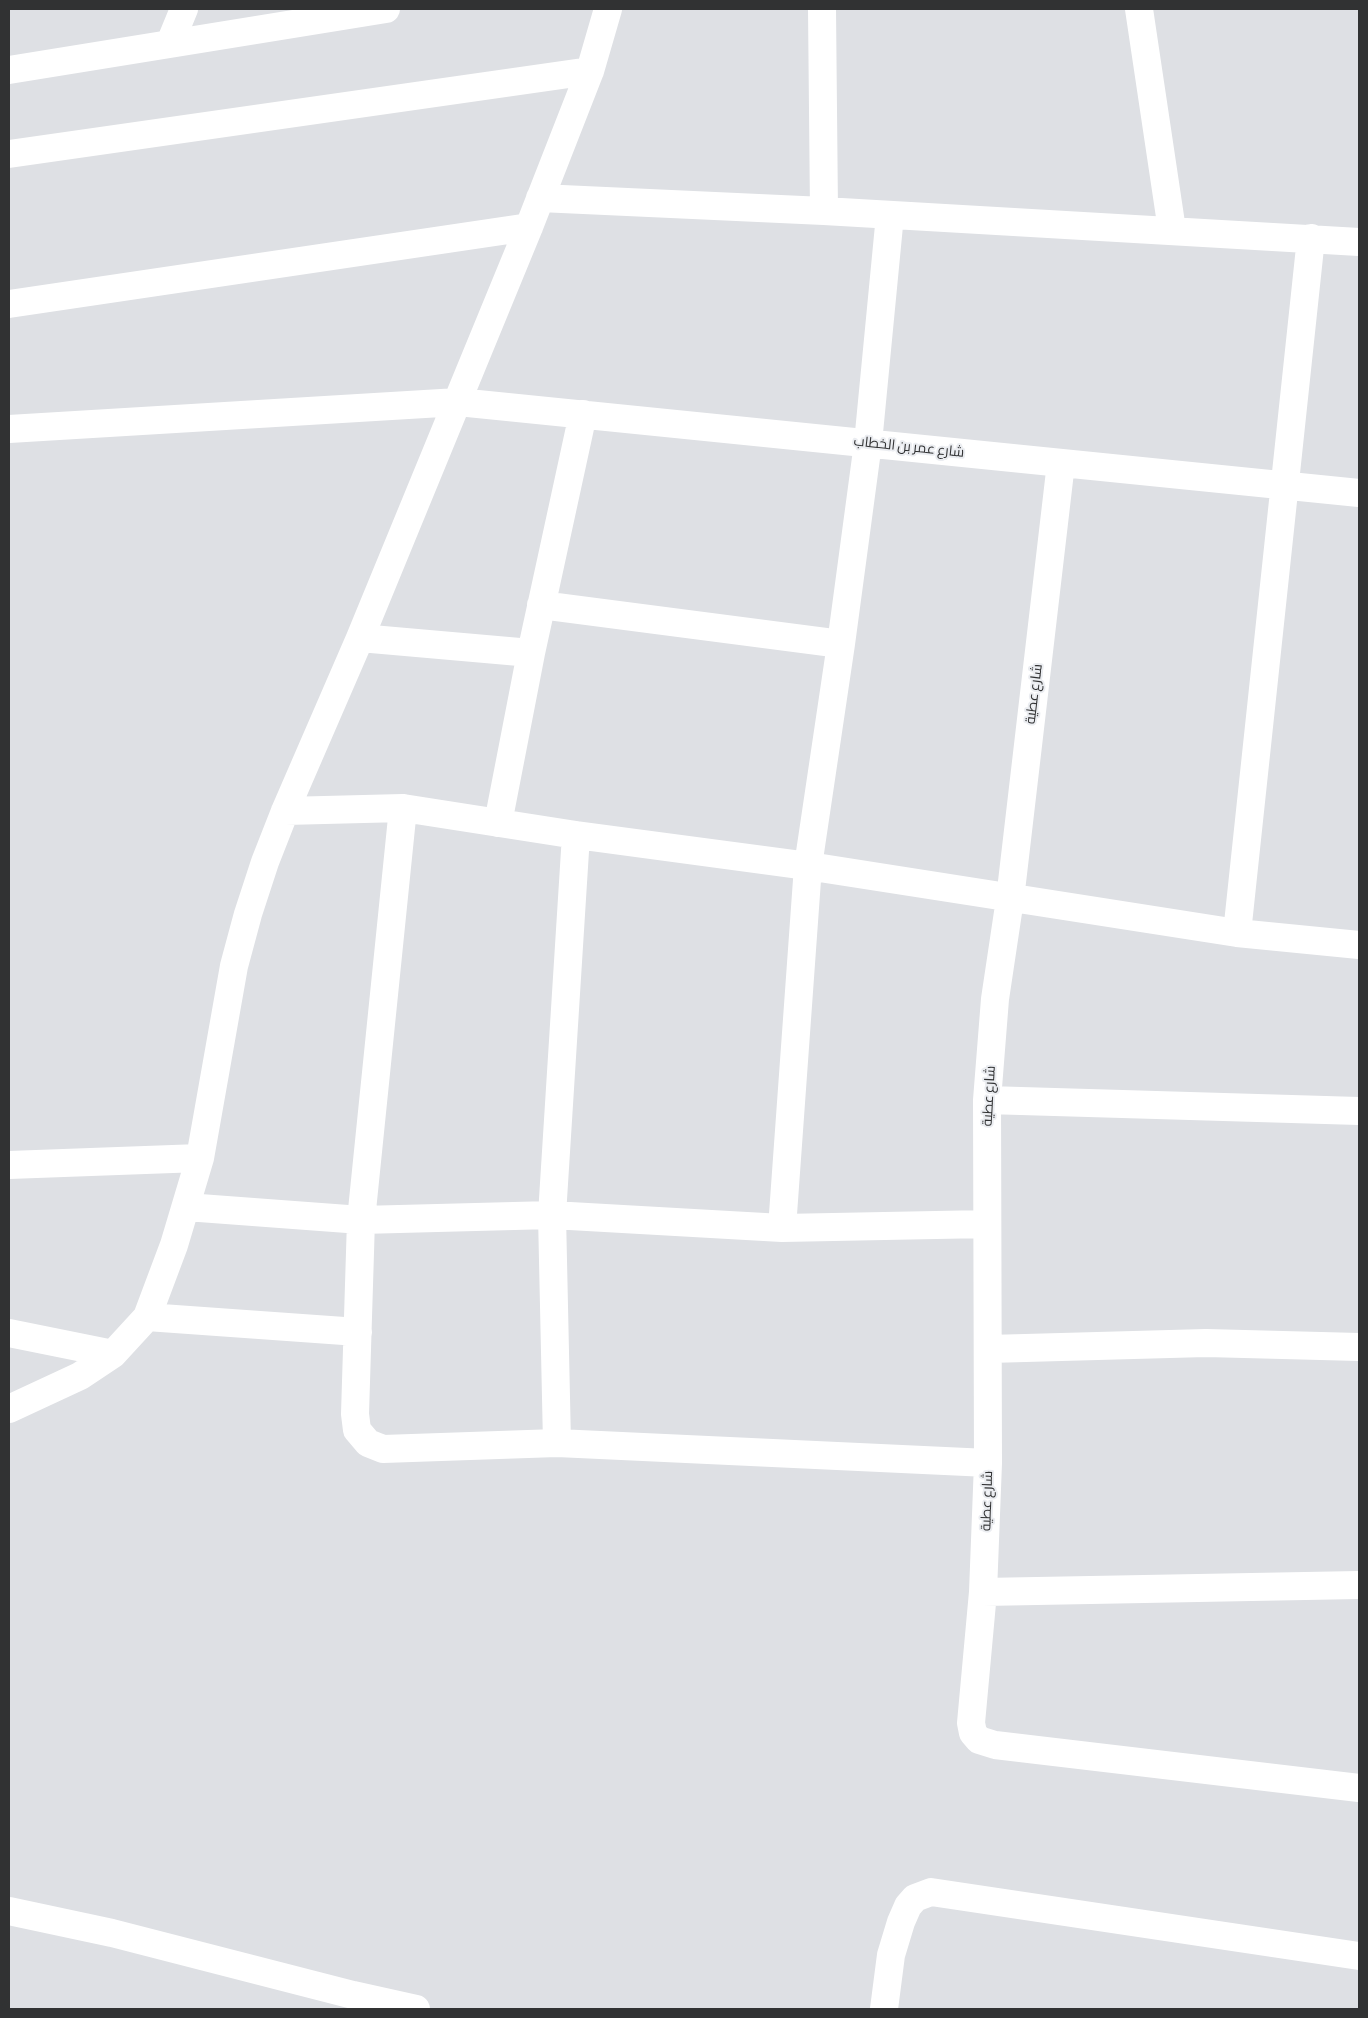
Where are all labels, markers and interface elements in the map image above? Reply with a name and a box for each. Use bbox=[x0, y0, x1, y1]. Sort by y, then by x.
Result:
street label: شارع عمر بن الخطاب bbox=[853, 433, 965, 461]
street label: شارع عطية bbox=[1022, 663, 1046, 725]
street label: شارع عطية bbox=[979, 1065, 999, 1127]
street label: شارع عطية bbox=[978, 1471, 996, 1531]

